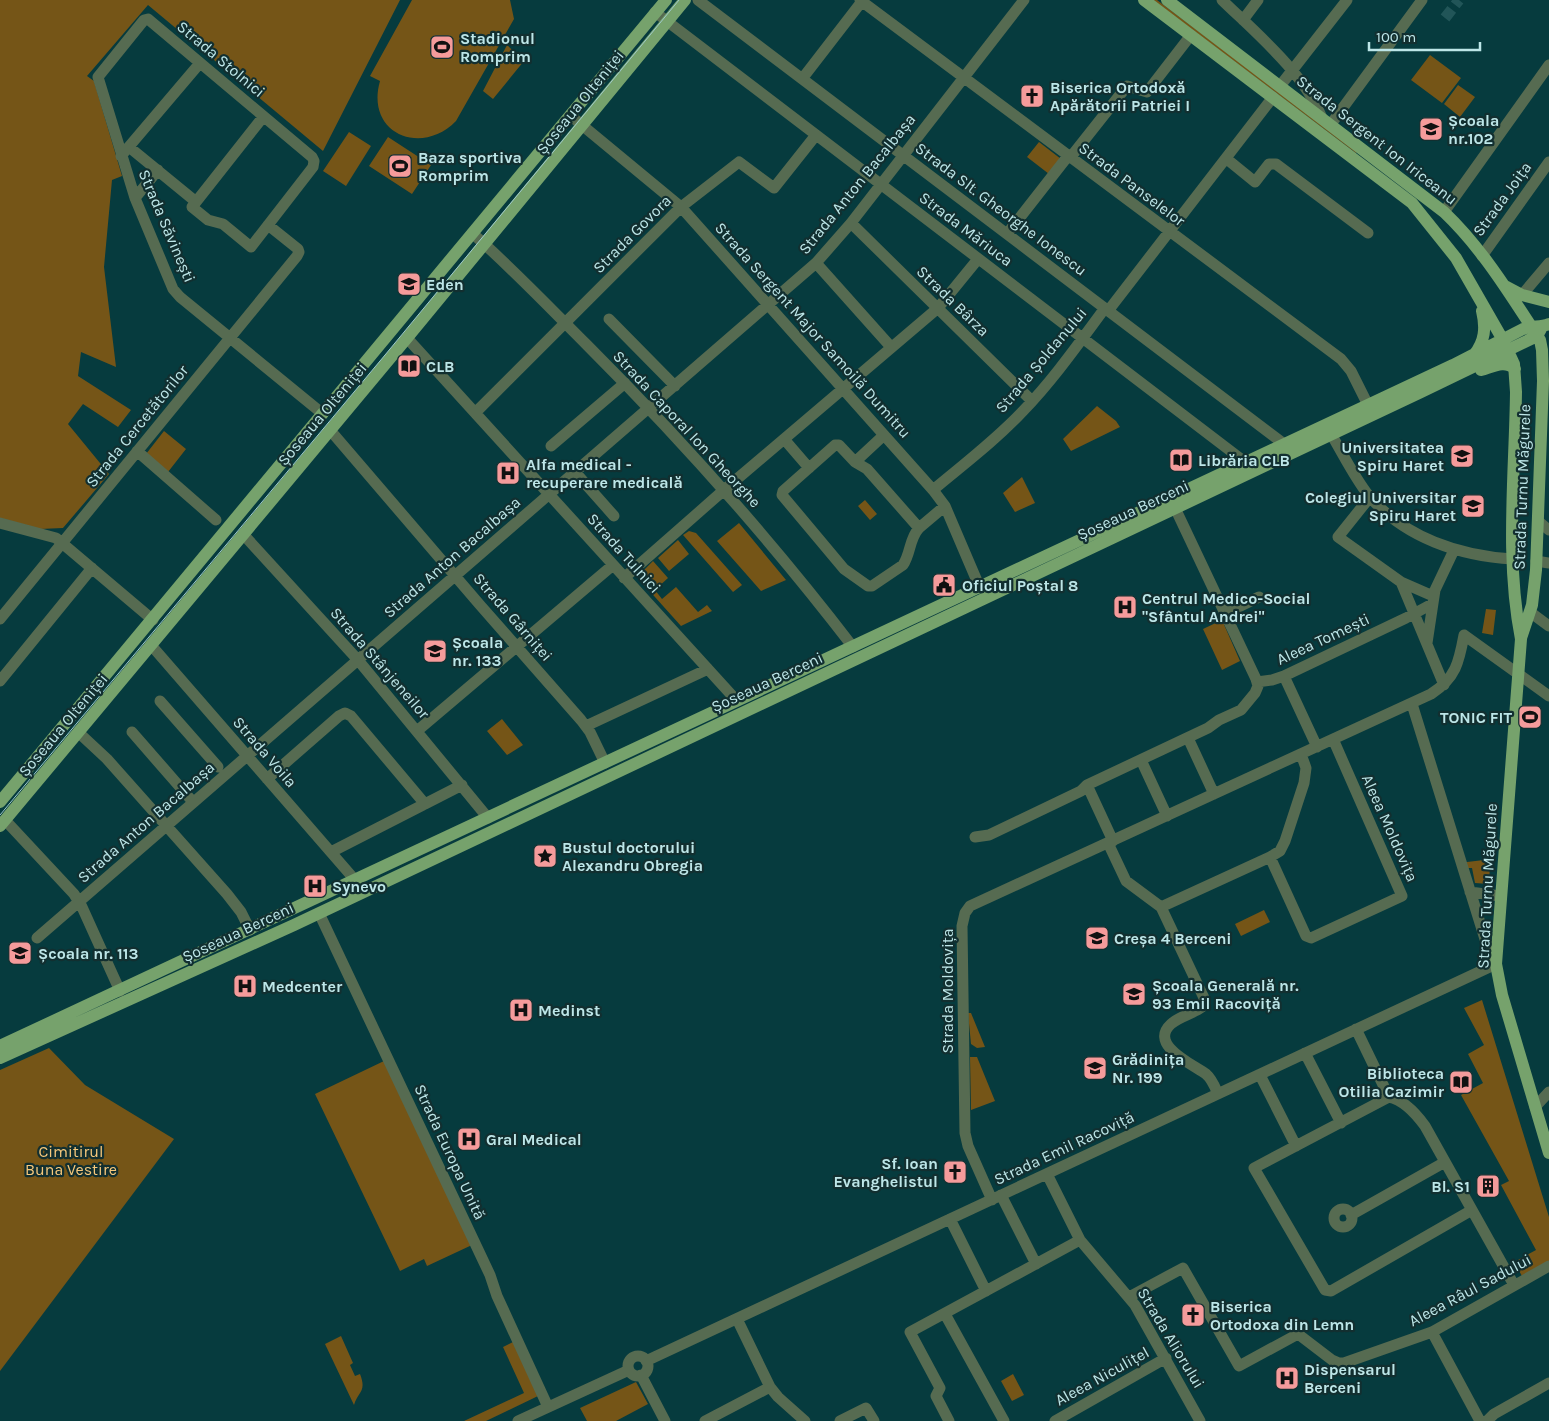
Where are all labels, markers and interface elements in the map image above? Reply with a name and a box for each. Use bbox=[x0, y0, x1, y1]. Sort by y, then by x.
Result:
street label: Strada Stolnici bbox=[173, 17, 269, 101]
scale bar bbox=[1369, 20, 1480, 52]
text: 100 m bbox=[1376, 28, 1416, 46]
place label: Stadionul Romprim bbox=[460, 29, 535, 66]
sports icon: Stadionul Romprim bbox=[429, 34, 455, 60]
street label: Șoseaua Olteniței bbox=[532, 46, 628, 158]
street label: Strada Sergent Ion Iriceanu bbox=[1293, 71, 1461, 209]
place label: Biserica Ortodoxă Apărătorii Patriei I bbox=[1050, 78, 1190, 115]
church icon: Biserica Ortodoxă Apărătorii Patriei I bbox=[1019, 83, 1045, 109]
street label: Strada Anton Bacalbașa bbox=[794, 110, 920, 258]
place label: Școala nr.102 bbox=[1448, 111, 1499, 148]
school or university icon: Școala nr.102 bbox=[1418, 116, 1444, 142]
street label: Strada Slt. Gheorghe Ionescu bbox=[912, 138, 1090, 280]
street label: Strada Panselelor bbox=[1075, 138, 1189, 230]
place label: Baza sportiva Romprim bbox=[418, 148, 522, 185]
sports icon: Baza sportiva Romprim bbox=[387, 153, 413, 179]
street label: Strada Joița bbox=[1469, 158, 1535, 240]
street label: Strada Săvinești bbox=[135, 167, 199, 285]
street label: Strada Măriuca bbox=[916, 188, 1016, 270]
street label: Strada Govora bbox=[589, 191, 675, 277]
street label: Strada Sergent Major Samoilă Dumitru bbox=[711, 218, 915, 442]
street label: Strada Bârza bbox=[913, 262, 993, 340]
school or university icon: Eden bbox=[396, 271, 422, 297]
place label: Eden bbox=[426, 275, 464, 294]
street label: Strada Șoldanului bbox=[991, 303, 1091, 417]
street label: Strada Caporal Ion Gheorghe bbox=[609, 346, 765, 512]
library icon: CLB bbox=[396, 353, 422, 379]
place label: CLB bbox=[426, 357, 454, 376]
street label: Șoseaua Olteniței bbox=[273, 359, 371, 469]
street label: Strada Cercetătorilor bbox=[82, 361, 192, 491]
street label: Strada Turnu Măgurele bbox=[1510, 404, 1534, 570]
place label: Universitatea Spiru Haret bbox=[1341, 438, 1444, 475]
school or university icon: Universitatea Spiru Haret bbox=[1449, 443, 1475, 469]
library icon: Librăria CLB bbox=[1168, 447, 1194, 473]
place label: Librăria CLB bbox=[1198, 451, 1290, 470]
place label: Alfa medical - recuperare medicală bbox=[526, 455, 683, 492]
hospital icon: Alfa medical - recuperare medicală bbox=[495, 460, 521, 486]
street label: Șoseaua Berceni bbox=[1074, 476, 1192, 544]
place label: Colegiul Universitar Spiru Haret bbox=[1305, 488, 1457, 525]
street label: Strada Anton Bacalbașa bbox=[380, 492, 524, 622]
school or university icon: Colegiul Universitar Spiru Haret bbox=[1460, 493, 1486, 519]
street label: Strada Tulnici bbox=[583, 509, 665, 597]
street label: Strada Gârniței bbox=[470, 569, 556, 665]
public building icon: Oficiul Poștal 8 bbox=[931, 572, 957, 598]
place label: Oficiul Poștal 8 bbox=[962, 576, 1078, 595]
place label: Centrul Medico-Social "Sfântul Andrei" bbox=[1142, 589, 1310, 626]
hospital icon: Centrul Medico-Social "Sfântul Andrei" bbox=[1112, 594, 1138, 620]
street label: Strada Stânjeneilor bbox=[326, 603, 434, 723]
street label: Aleea Tomești bbox=[1273, 609, 1373, 669]
place label: Școala nr. 133 bbox=[452, 633, 503, 670]
school or university icon: Școala nr. 133 bbox=[422, 638, 448, 664]
street label: Șoseaua Berceni bbox=[708, 648, 826, 716]
street label: Șoseaua Olteniței bbox=[14, 670, 112, 780]
sports icon: TONIC FIT bbox=[1517, 704, 1543, 730]
place label: TONIC FIT bbox=[1440, 708, 1512, 727]
street label: Strada Voila bbox=[229, 713, 301, 791]
street label: Strada Anton Bacalbașa bbox=[74, 757, 218, 887]
street label: Aleea Moldovița bbox=[1358, 771, 1422, 885]
street label: Strada Turnu Măgurele bbox=[1473, 803, 1501, 969]
place label: Bustul doctorului Alexandru Obregia bbox=[562, 838, 703, 875]
place icon: Bustul doctorului Alexandru Obregia bbox=[532, 843, 558, 869]
hospital icon: Synevo bbox=[302, 873, 328, 899]
place label: Synevo bbox=[332, 877, 386, 896]
street label: Șoseaua Berceni bbox=[179, 898, 297, 966]
school or university icon: Creșa 4 Berceni bbox=[1084, 925, 1110, 951]
street label: Strada Moldovița bbox=[938, 929, 957, 1054]
place label: Creșa 4 Berceni bbox=[1114, 929, 1232, 948]
school or university icon: Școala nr. 113 bbox=[7, 940, 33, 966]
place label: Școala nr. 113 bbox=[38, 944, 139, 963]
hospital icon: Medcenter bbox=[232, 973, 258, 999]
place label: Școala Generală nr. 93 Emil Racoviță bbox=[1152, 976, 1299, 1013]
place label: Medcenter bbox=[262, 977, 343, 996]
school or university icon: Școala Generală nr. 93 Emil Racoviță bbox=[1121, 981, 1147, 1007]
hospital icon: Medinst bbox=[508, 997, 534, 1023]
place label: Medinst bbox=[538, 1001, 600, 1020]
place label: Grădinița Nr. 199 bbox=[1112, 1050, 1184, 1087]
school or university icon: Grădinița Nr. 199 bbox=[1082, 1055, 1108, 1081]
place label: Biblioteca Otilia Cazimir bbox=[1339, 1064, 1445, 1101]
library icon: Biblioteca Otilia Cazimir bbox=[1448, 1069, 1474, 1095]
street label: Strada Europa Unită bbox=[410, 1081, 490, 1223]
street label: Strada Emil Racoviță bbox=[991, 1107, 1137, 1189]
hospital icon: Gral Medical bbox=[456, 1126, 482, 1152]
place label: Gral Medical bbox=[486, 1130, 582, 1149]
park label: Cimitirul Buna Vestire bbox=[25, 1142, 117, 1179]
place label: Sf. Ioan Evanghelistul bbox=[833, 1154, 938, 1191]
church icon: Sf. Ioan Evanghelistul bbox=[942, 1159, 968, 1185]
building icon: Bl. S1 bbox=[1475, 1173, 1501, 1199]
place label: Bl. S1 bbox=[1431, 1177, 1470, 1196]
street label: Aleea Râul Sadului bbox=[1406, 1250, 1534, 1330]
street label: Strada Aliorului bbox=[1134, 1284, 1208, 1392]
place label: Biserica Ortodoxa din Lemn bbox=[1210, 1297, 1354, 1334]
church icon: Biserica Ortodoxa din Lemn bbox=[1180, 1302, 1206, 1328]
street label: Aleea Niculițel bbox=[1052, 1342, 1152, 1410]
place label: Dispensarul Berceni bbox=[1304, 1360, 1396, 1397]
hospital icon: Dispensarul Berceni bbox=[1274, 1365, 1300, 1391]

